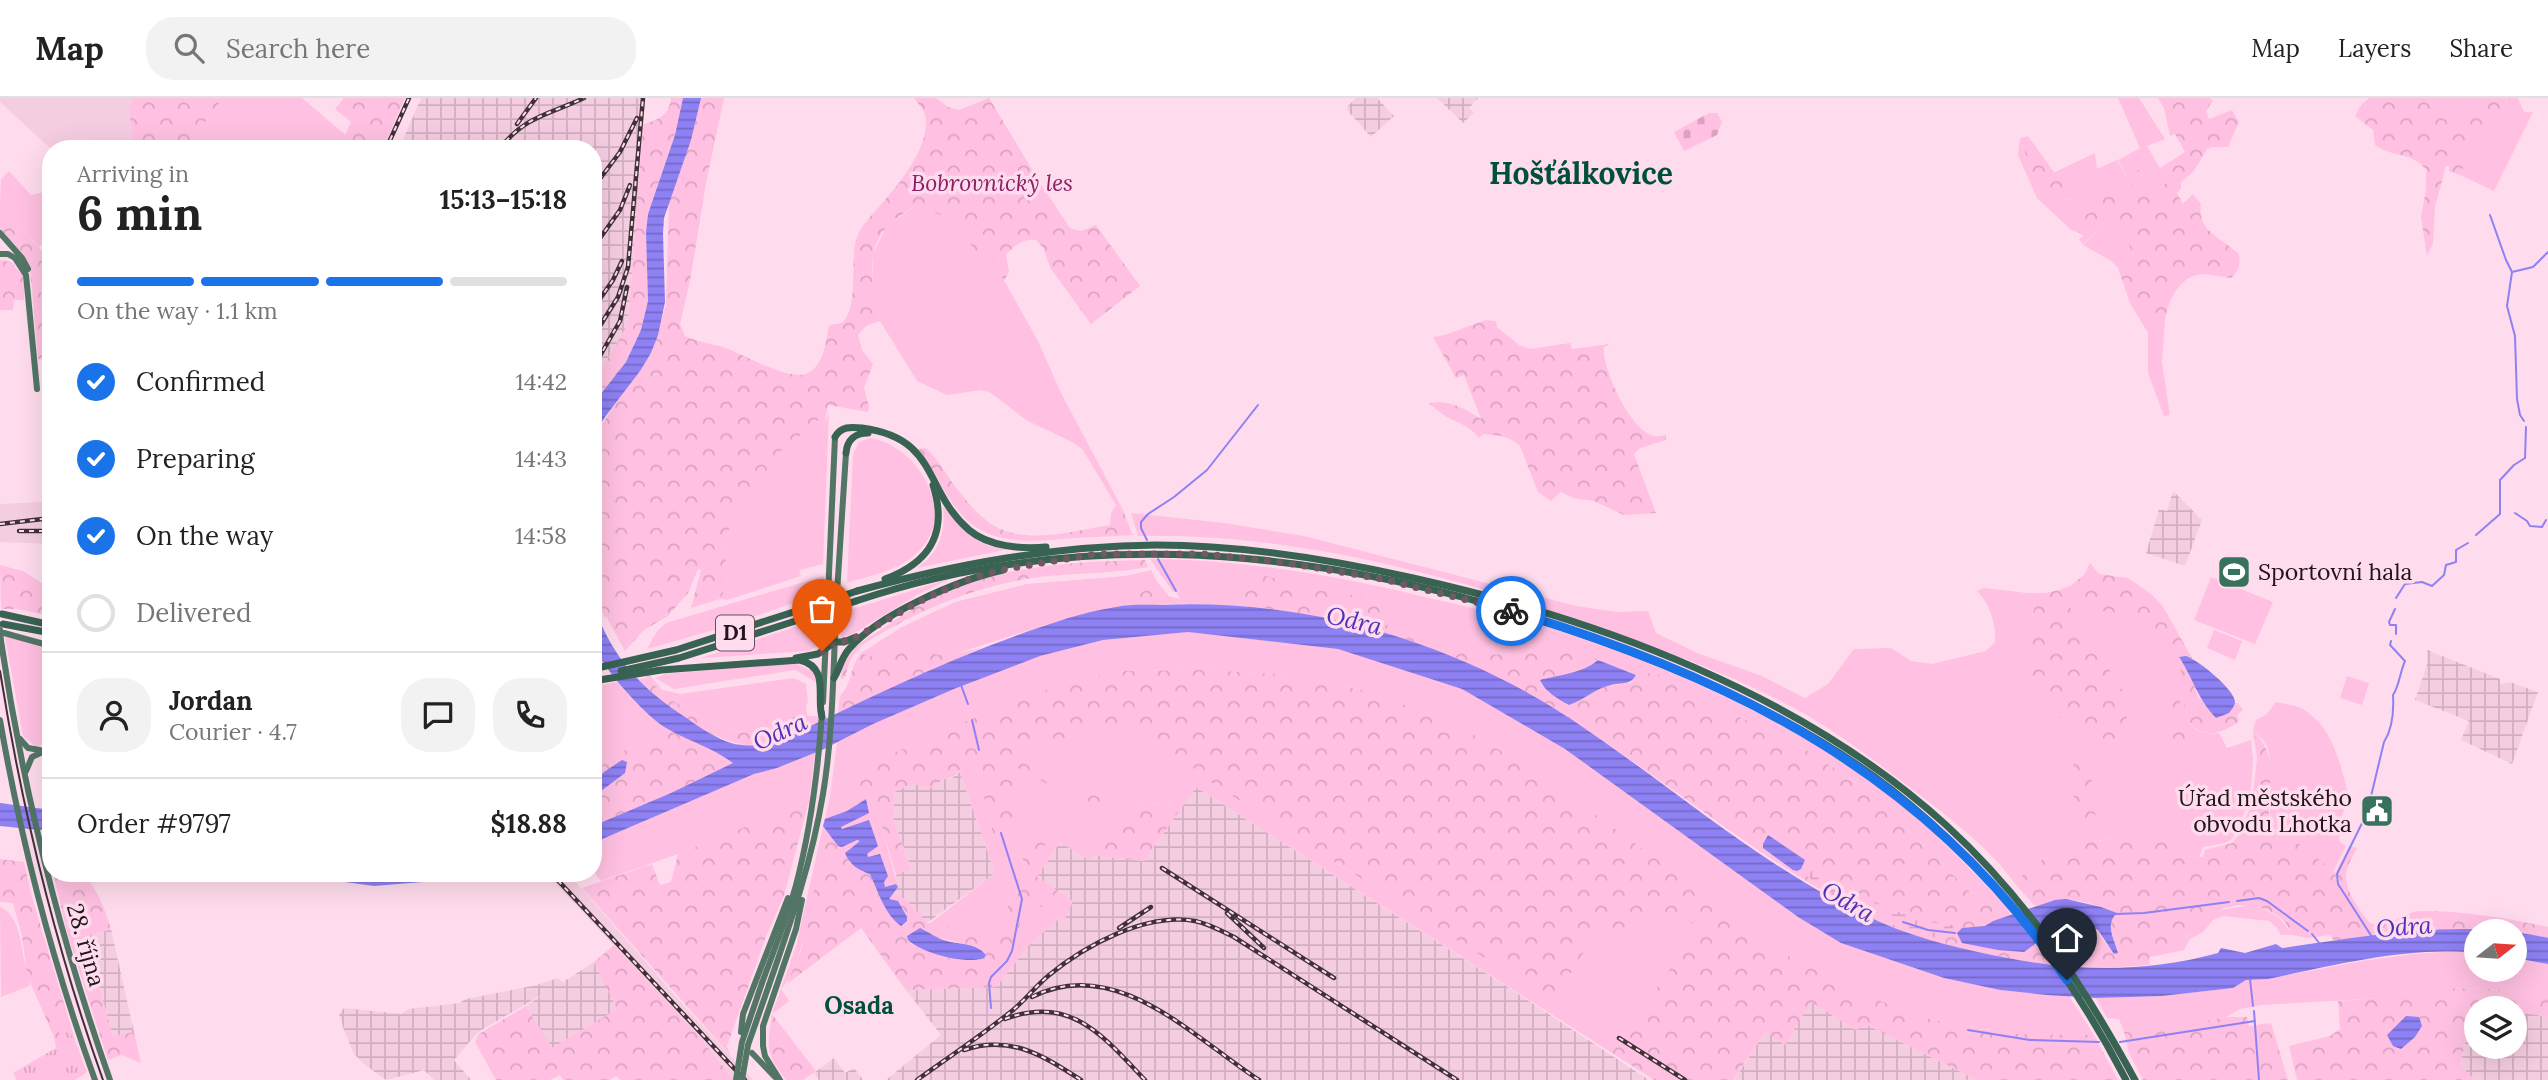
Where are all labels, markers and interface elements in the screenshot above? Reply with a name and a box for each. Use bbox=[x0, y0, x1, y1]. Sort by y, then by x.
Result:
search box bbox=[146, 17, 636, 80]
text: Map bbox=[35, 27, 104, 69]
icon: search bbox=[170, 29, 208, 67]
text: Search here bbox=[226, 32, 370, 65]
text: Map bbox=[2251, 33, 2300, 64]
text: Layers bbox=[2338, 33, 2411, 64]
text: Share bbox=[2449, 33, 2513, 64]
district label: Hošťálkovice bbox=[1489, 154, 1673, 192]
text: Arriving in bbox=[77, 159, 189, 188]
park label: Bobrovnický les bbox=[911, 168, 1073, 197]
text: 15:13–15:18 bbox=[440, 183, 567, 216]
text: 6 min bbox=[77, 184, 202, 243]
text: On the way · 1.1 km bbox=[77, 296, 278, 325]
icon: check bbox=[77, 363, 115, 401]
text: Confirmed bbox=[136, 365, 265, 398]
text: 14:42 bbox=[516, 367, 567, 396]
icon: check bbox=[77, 440, 115, 478]
text: Preparing bbox=[136, 442, 255, 475]
text: 14:43 bbox=[515, 444, 567, 473]
icon: check bbox=[77, 517, 115, 555]
text: On the way bbox=[136, 519, 273, 552]
text: 14:58 bbox=[515, 521, 567, 550]
sports icon: Sportovní hala bbox=[2215, 553, 2253, 591]
place label: Sportovní hala bbox=[2258, 557, 2412, 586]
courier bbox=[1476, 576, 1546, 646]
pin bbox=[792, 579, 852, 651]
icon: bag bbox=[803, 590, 841, 628]
icon: bike bbox=[1492, 592, 1530, 630]
text: Delivered bbox=[136, 596, 252, 629]
water label: Odra bbox=[1323, 599, 1386, 642]
road number: D1 bbox=[716, 616, 754, 650]
button: person bbox=[77, 678, 151, 752]
button: chat bbox=[401, 678, 475, 752]
button: phone bbox=[493, 678, 567, 752]
text: Jordan bbox=[169, 684, 253, 717]
water label: Odra bbox=[748, 706, 812, 757]
text: Courier · 4.7 bbox=[169, 717, 297, 746]
place label: Úřad městského obvodu Lhotka bbox=[2178, 783, 2352, 838]
public building icon: Úřad městského obvodu Lhotka bbox=[2358, 792, 2396, 830]
text: Order #9797 bbox=[77, 807, 231, 840]
text: $18.88 bbox=[490, 807, 567, 840]
water label: Odra bbox=[1816, 874, 1881, 929]
street label: 28. října bbox=[61, 900, 112, 990]
pin bbox=[2037, 908, 2097, 980]
water label: Odra bbox=[2375, 909, 2434, 944]
icon: home bbox=[2048, 919, 2086, 957]
north arrow bbox=[2464, 919, 2527, 982]
map controls bbox=[2464, 919, 2527, 1059]
district label: Osada bbox=[824, 990, 894, 1021]
button: layers bbox=[2464, 996, 2527, 1059]

